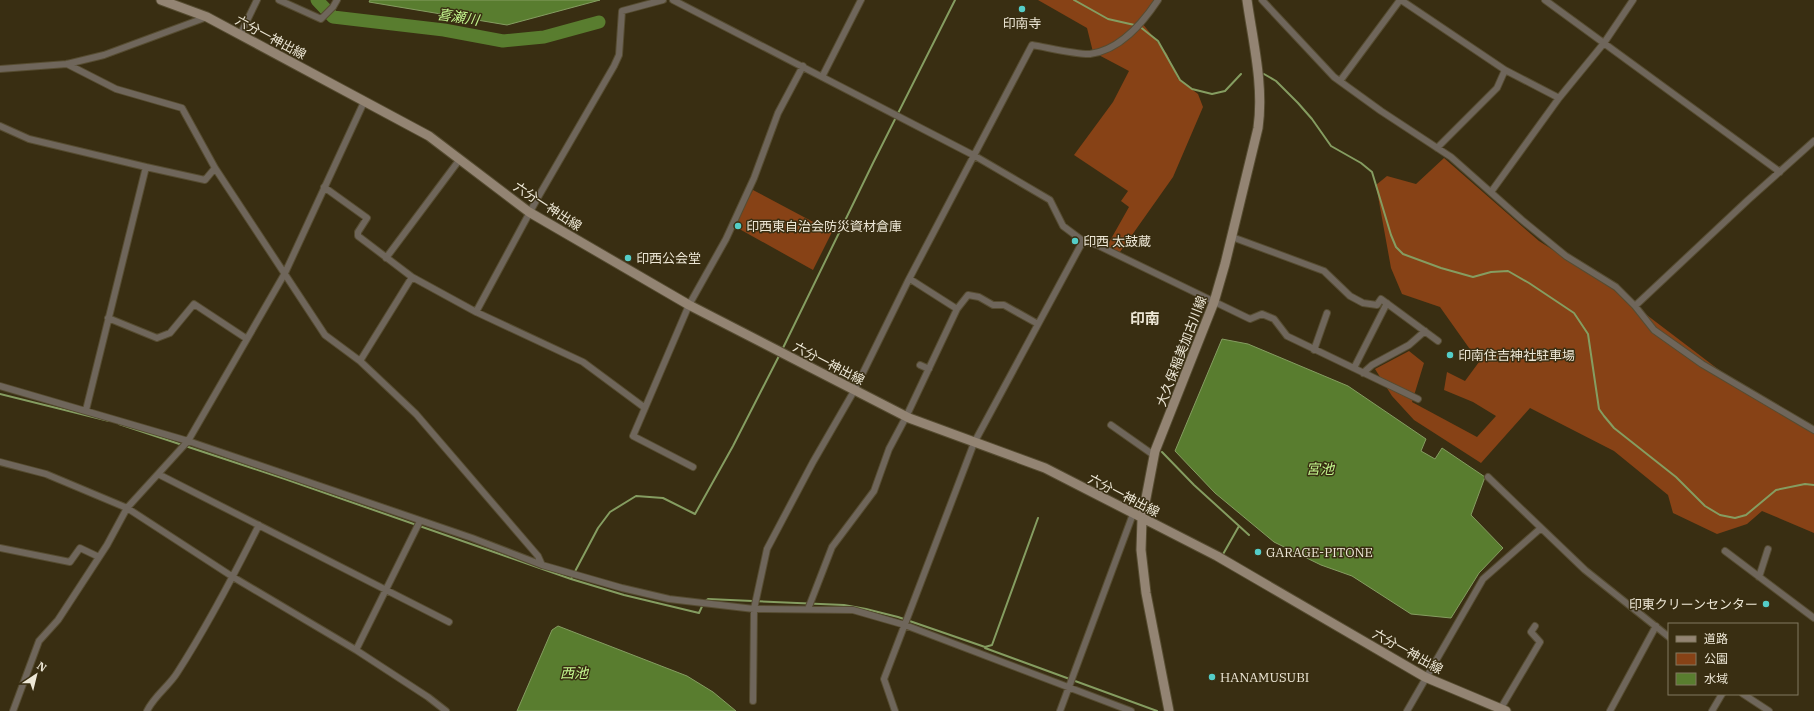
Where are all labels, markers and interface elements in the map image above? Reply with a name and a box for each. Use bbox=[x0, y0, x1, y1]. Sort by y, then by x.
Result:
marker: 印南寺 bbox=[1017, 4, 1027, 14]
water label: 喜瀬川 bbox=[436, 5, 482, 29]
street label: 六分一神出線 bbox=[232, 12, 309, 63]
place label: 印南寺 bbox=[1002, 15, 1042, 32]
street label: 六分一神出線 bbox=[510, 178, 585, 235]
place label: 印西東自治会防災資材倉庫 bbox=[746, 218, 902, 235]
marker: 印西東自治会防災資材倉庫 bbox=[733, 221, 743, 231]
place label: 印西 太鼓蔵 bbox=[1083, 233, 1151, 250]
marker: 印西 太鼓蔵 bbox=[1070, 236, 1080, 246]
place label: 印西公会堂 bbox=[636, 250, 701, 267]
marker: 印西公会堂 bbox=[623, 253, 633, 263]
street label: 大久保稲美加古川線 bbox=[1153, 294, 1210, 409]
district label: 印南 bbox=[1130, 309, 1160, 328]
street label: 六分一神出線 bbox=[790, 338, 867, 389]
place label: 印南住吉神社駐車場 bbox=[1458, 347, 1575, 364]
marker: 印南住吉神社駐車場 bbox=[1445, 350, 1455, 360]
water label: 宮池 bbox=[1306, 460, 1336, 478]
street label: 六分一神出線 bbox=[1085, 470, 1162, 521]
place label: GARAGE-PITONE bbox=[1266, 544, 1373, 561]
marker: GARAGE-PITONE bbox=[1253, 547, 1263, 557]
place label: 印東クリーンセンター bbox=[1629, 596, 1758, 613]
marker: 印東クリーンセンター bbox=[1761, 599, 1771, 609]
legend bbox=[1668, 623, 1798, 695]
street label: 六分一神出線 bbox=[1370, 625, 1446, 678]
text: 道路 bbox=[1704, 631, 1728, 646]
text: 公園 bbox=[1704, 651, 1728, 666]
north arrow bbox=[16, 655, 56, 695]
text: N bbox=[34, 659, 50, 675]
water label: 西池 bbox=[560, 664, 590, 682]
place label: HANAMUSUBI bbox=[1220, 669, 1309, 686]
text: 水域 bbox=[1704, 671, 1728, 686]
marker: HANAMUSUBI bbox=[1207, 672, 1217, 682]

